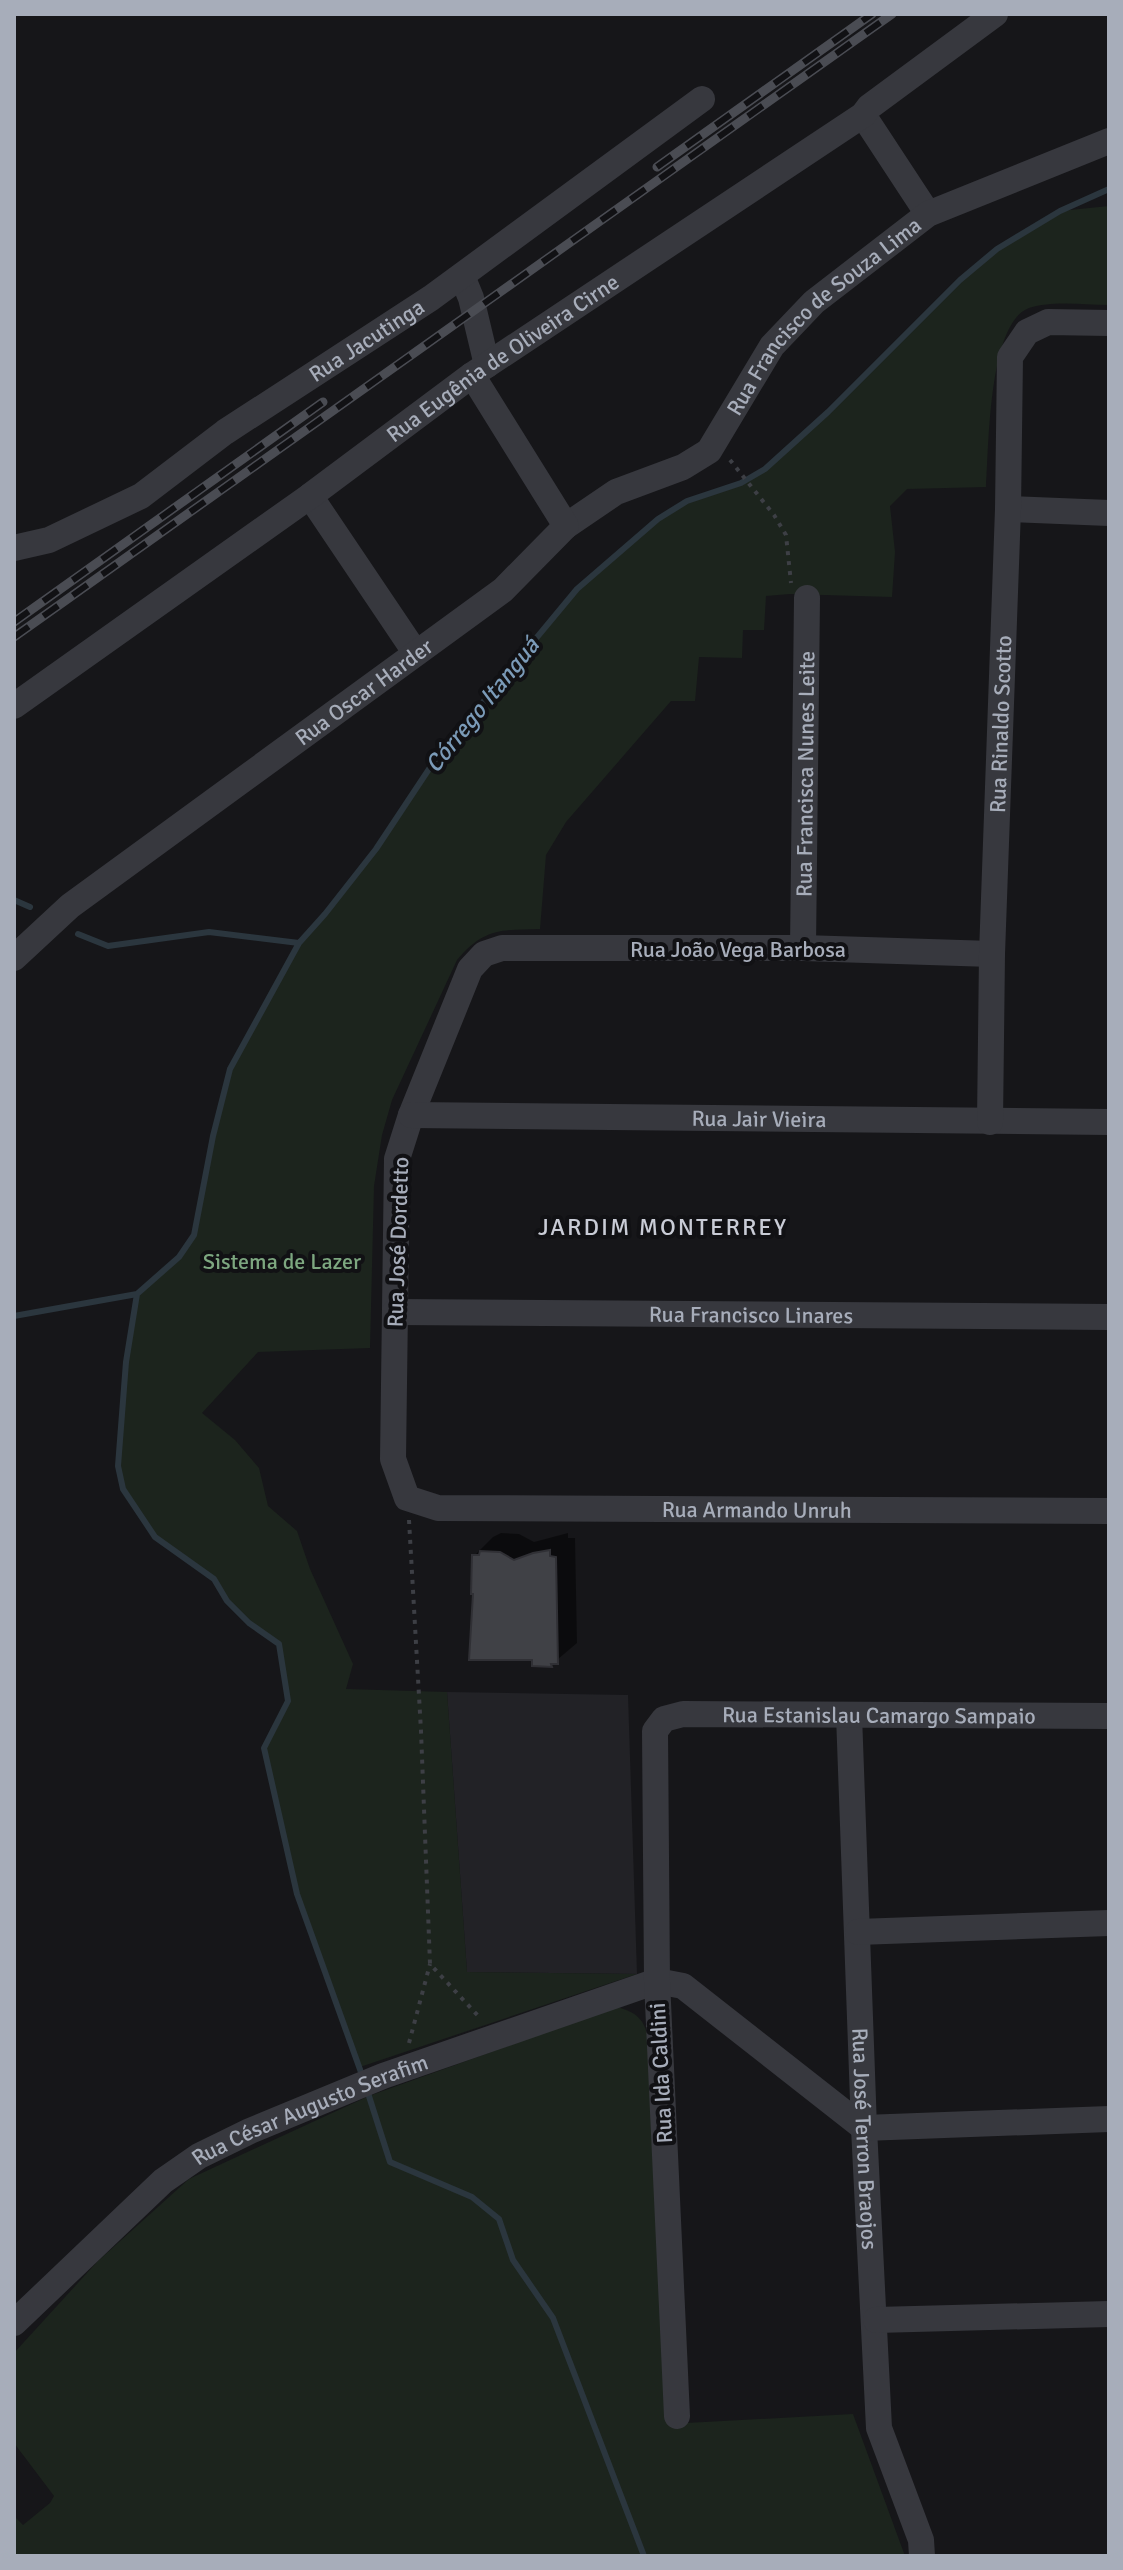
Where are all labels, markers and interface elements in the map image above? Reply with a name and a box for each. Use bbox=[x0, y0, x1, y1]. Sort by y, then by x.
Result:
street label: Rua Francisco de Souza Lima bbox=[720, 211, 926, 420]
street label: Rua Eugênia de Oliveira Cirne bbox=[381, 268, 624, 448]
street label: Rua Jacutinga bbox=[303, 293, 429, 387]
water label: Córrego Itanguá bbox=[418, 630, 547, 779]
street label: Rua Oscar Harder bbox=[289, 632, 438, 751]
street label: Rua Rinaldo Scotto bbox=[984, 635, 1017, 814]
street label: Rua Francisca Nunes Leite bbox=[790, 651, 820, 897]
street label: Rua João Vega Barbosa bbox=[630, 936, 846, 963]
street label: Rua Jair Vieira bbox=[691, 1104, 827, 1133]
street label: Rua José Dordetto bbox=[382, 1156, 414, 1328]
district label: JARDIM MONTERREY bbox=[538, 1212, 788, 1242]
park label: Sistema de Lazer bbox=[203, 1248, 361, 1275]
street label: Rua Francisco Linares bbox=[649, 1300, 853, 1329]
street label: Rua Armando Unruh bbox=[662, 1496, 852, 1523]
street label: Rua Estanislau Camargo Sampaio bbox=[722, 1701, 1036, 1729]
street label: Rua Ida Caldini bbox=[644, 2002, 678, 2144]
street label: Rua José Terron Braojos bbox=[847, 2027, 884, 2250]
street label: Rua César Augusto Serafim bbox=[186, 2048, 431, 2171]

